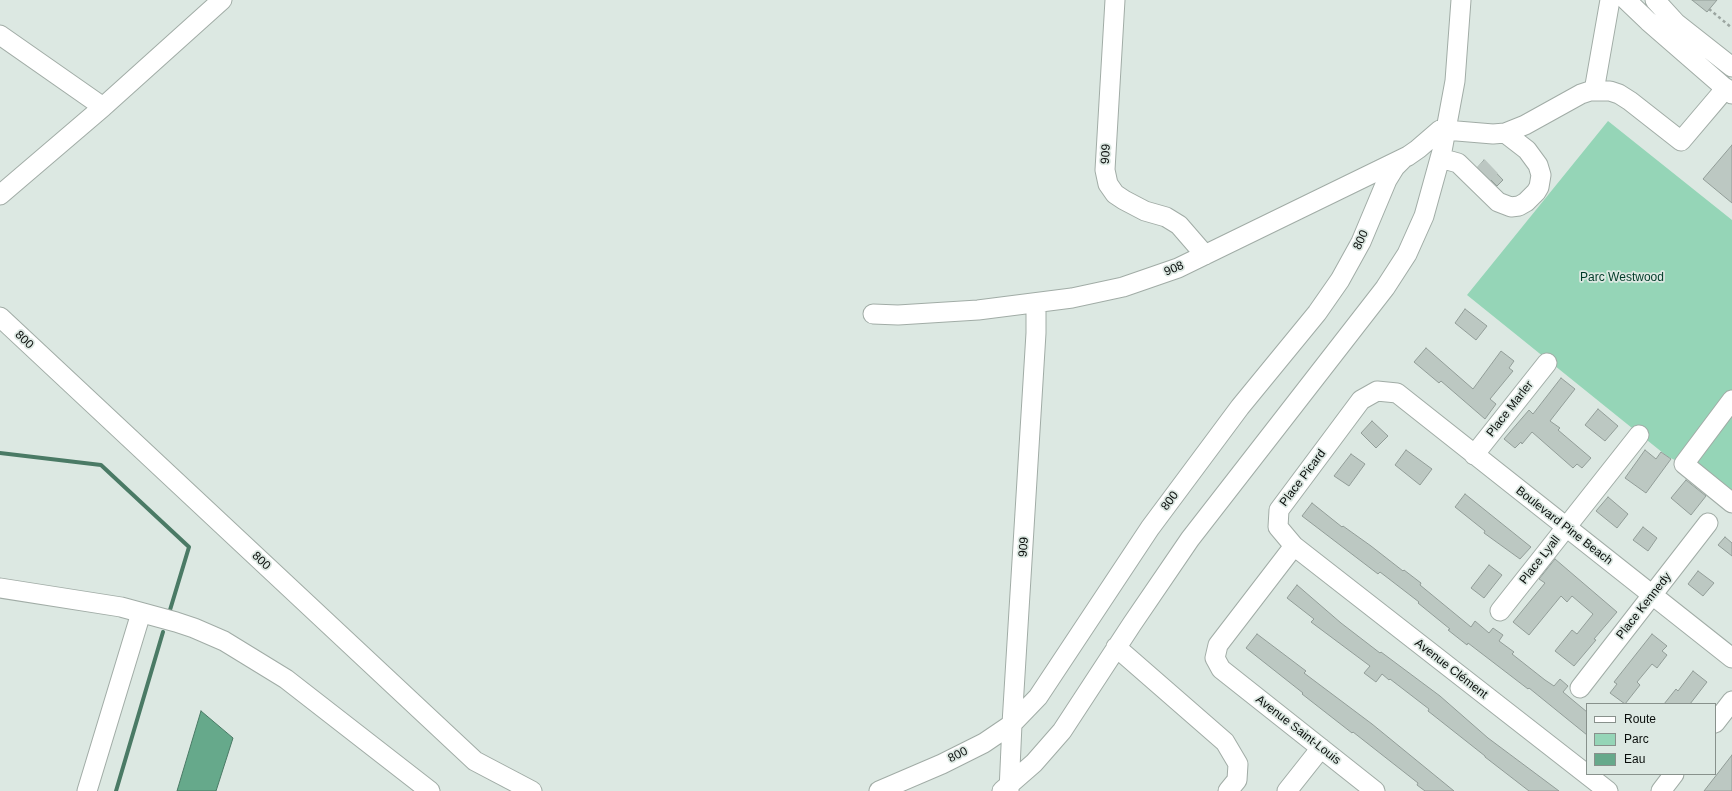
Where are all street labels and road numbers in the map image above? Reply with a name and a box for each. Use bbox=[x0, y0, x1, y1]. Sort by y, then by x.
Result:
street label: 909 bbox=[1098, 144, 1114, 164]
street label: 800 bbox=[1350, 228, 1372, 252]
street label: 908 bbox=[1162, 259, 1186, 279]
street label: 800 bbox=[12, 328, 36, 352]
street label: Place Marler bbox=[1484, 378, 1536, 440]
street label: Place Picard bbox=[1277, 447, 1329, 509]
street label: Boulevard Pine Beach bbox=[1513, 484, 1615, 568]
street label: 800 bbox=[1158, 489, 1182, 513]
street label: Place Lyall bbox=[1517, 533, 1563, 587]
street label: 909 bbox=[1016, 537, 1032, 557]
street label: 800 bbox=[249, 549, 273, 573]
street label: Place Kennedy bbox=[1613, 570, 1675, 642]
street label: Avenue Clément bbox=[1412, 636, 1490, 702]
street label: Avenue Saint-Louis bbox=[1253, 692, 1343, 768]
street label: 800 bbox=[946, 744, 970, 766]

